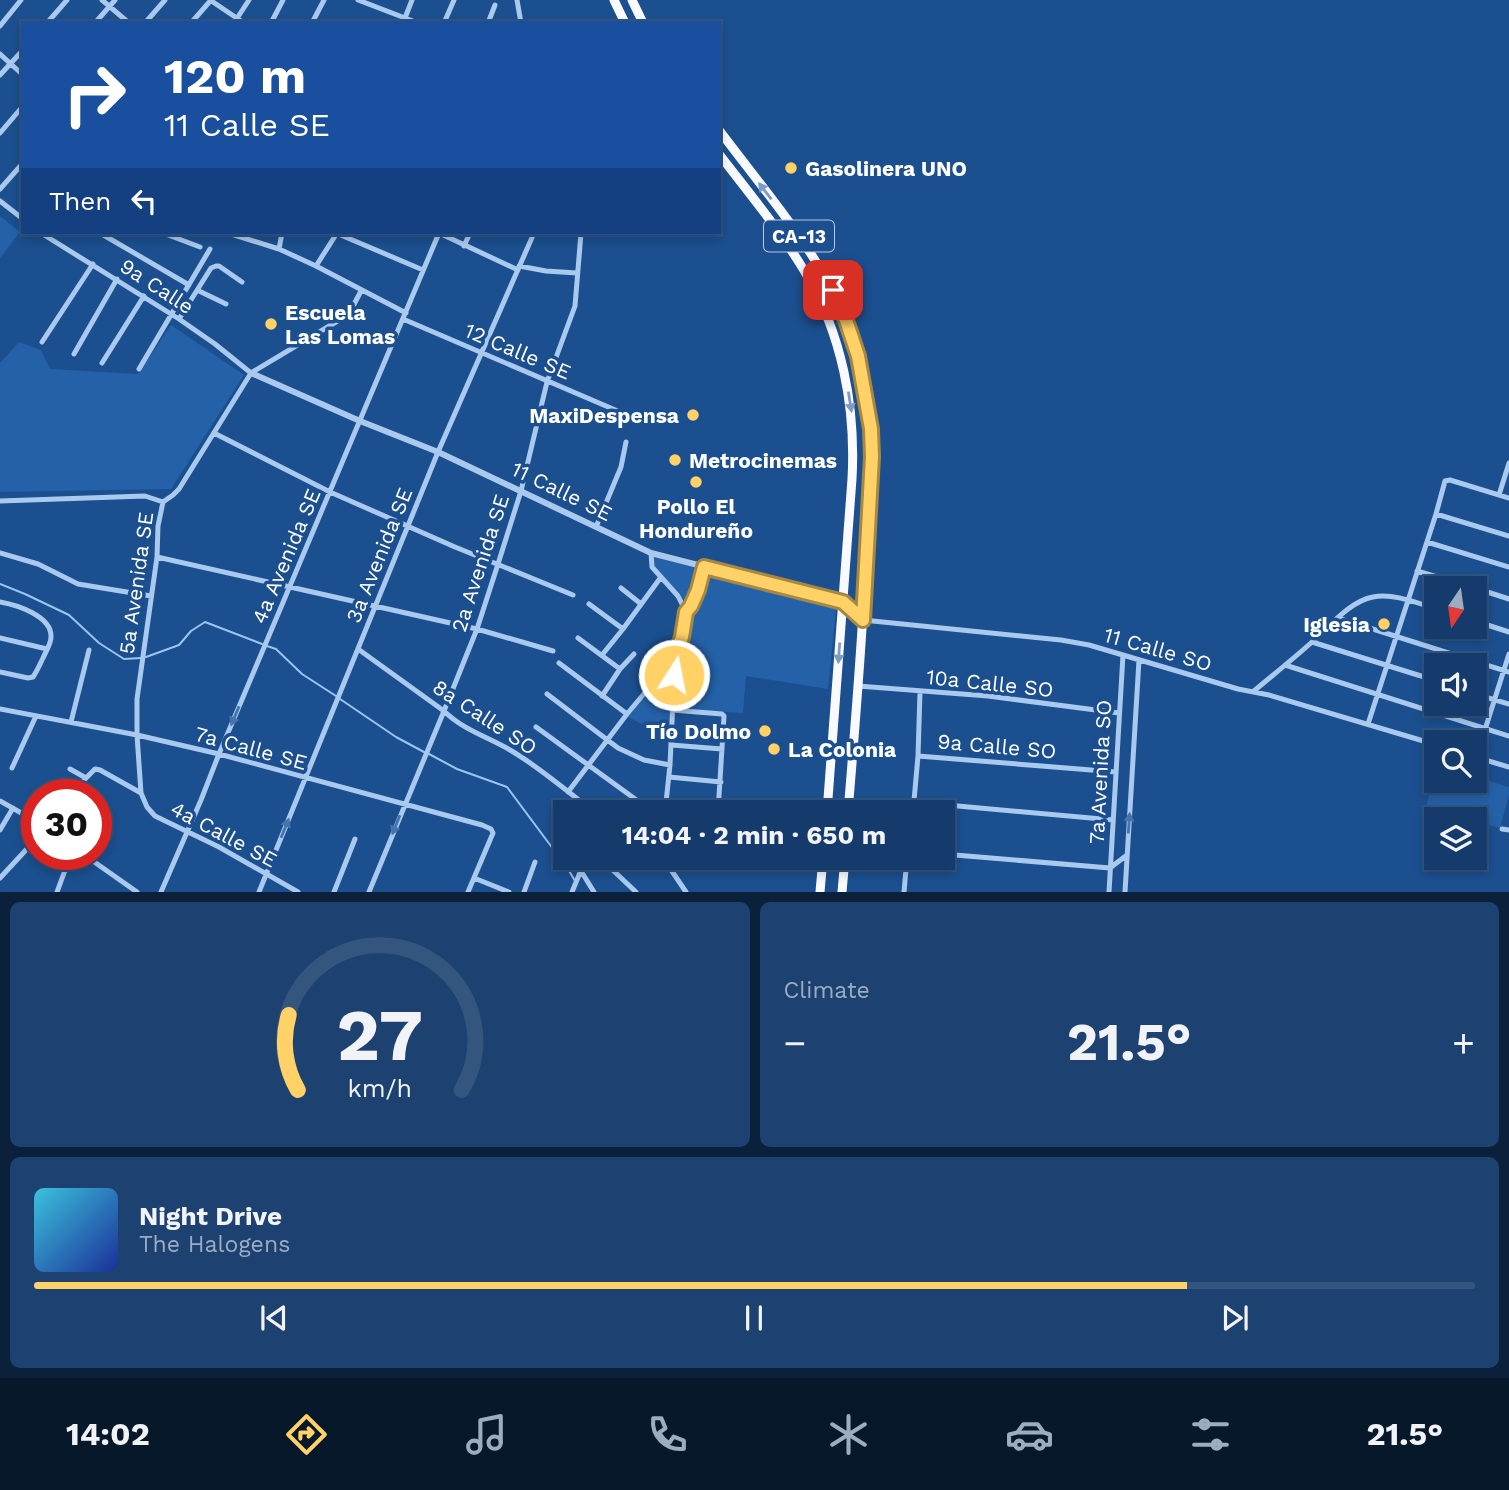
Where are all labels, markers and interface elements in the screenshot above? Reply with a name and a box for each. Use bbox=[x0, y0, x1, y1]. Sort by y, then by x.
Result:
text: 120 m bbox=[164, 47, 306, 105]
icon: right bbox=[49, 49, 140, 140]
text: 11 Calle SE bbox=[164, 106, 330, 144]
place label: Gasolinera UNO bbox=[805, 156, 967, 181]
marker: Gasolinera UNO bbox=[783, 160, 799, 176]
icon: left bbox=[125, 182, 163, 220]
one-way arrow bbox=[757, 182, 772, 200]
text: Then bbox=[49, 186, 111, 216]
road number: CA-13 bbox=[764, 220, 834, 252]
street label: 9a Calle bbox=[115, 253, 199, 319]
pin bbox=[803, 260, 863, 320]
icon: arrive bbox=[814, 271, 852, 309]
place label: Escuela Las Lomas bbox=[285, 300, 395, 349]
marker: Escuela Las Lomas bbox=[263, 316, 279, 332]
street label: 12 Calle SE bbox=[461, 317, 575, 385]
one-way arrow bbox=[845, 391, 856, 413]
place label: MaxiDespensa bbox=[529, 403, 680, 428]
marker: MaxiDespensa bbox=[685, 407, 701, 423]
place label: Metrocinemas bbox=[689, 448, 837, 473]
marker: Metrocinemas bbox=[667, 452, 683, 468]
street label: 11 Calle SE bbox=[508, 456, 616, 526]
marker: Pollo El Hondureño bbox=[688, 474, 704, 490]
street label: 3a Avenida SE bbox=[341, 484, 417, 626]
street label: 4a Avenida SE bbox=[246, 485, 326, 627]
street label: 2a Avenida SE bbox=[446, 491, 514, 635]
place label: Pollo El Hondureño bbox=[639, 494, 753, 543]
street label: 5a Avenida SE bbox=[114, 510, 158, 656]
north arrow bbox=[1424, 576, 1488, 639]
map controls bbox=[1424, 576, 1487, 870]
place label: Iglesia bbox=[1303, 612, 1371, 637]
marker: Iglesia bbox=[1376, 616, 1392, 632]
street label: 11 Calle SO bbox=[1101, 622, 1215, 676]
position arrow bbox=[637, 638, 711, 712]
one-way arrow bbox=[833, 642, 844, 664]
button: sound bbox=[1424, 653, 1487, 716]
street label: 10a Calle SO bbox=[925, 664, 1055, 702]
street label: 8a Calle SO bbox=[428, 674, 542, 760]
street label: 7a Avenida SO bbox=[1084, 699, 1116, 845]
one-way arrow bbox=[229, 706, 241, 726]
place label: Tío Dolmo bbox=[646, 719, 751, 744]
street label: 7a Calle SE bbox=[192, 721, 310, 775]
marker: Tío Dolmo bbox=[757, 723, 773, 739]
street label: 9a Calle SO bbox=[937, 728, 1057, 764]
button: search bbox=[1424, 730, 1487, 793]
place label: La Colonia bbox=[788, 737, 897, 762]
marker: La Colonia bbox=[766, 741, 782, 757]
speed limit sign: 30 bbox=[21, 779, 112, 870]
street label: 4a Calle SE bbox=[167, 796, 281, 872]
button: layers bbox=[1424, 807, 1487, 870]
one-way arrow bbox=[1124, 812, 1135, 834]
one-way arrow bbox=[391, 814, 402, 835]
one-way arrow bbox=[279, 818, 290, 839]
text: 14:04 · 2 min · 650 m bbox=[622, 820, 886, 850]
text: Climate bbox=[784, 977, 870, 1004]
text: 27 bbox=[337, 993, 423, 1079]
text: 21.5° bbox=[1067, 1012, 1192, 1073]
text: − bbox=[784, 1021, 806, 1065]
text: + bbox=[1452, 1021, 1475, 1065]
text: km/h bbox=[348, 1074, 412, 1103]
text: Night Drive bbox=[139, 1201, 282, 1231]
text: The Halogens bbox=[139, 1231, 290, 1258]
icon: previous bbox=[255, 1299, 293, 1337]
icon: pause bbox=[735, 1299, 773, 1337]
icon: next bbox=[1216, 1299, 1254, 1337]
icon: directions bbox=[282, 1410, 331, 1459]
icon: music bbox=[462, 1410, 511, 1459]
icon: phone bbox=[643, 1410, 692, 1459]
icon: climate bbox=[824, 1410, 873, 1459]
icon: car bbox=[1005, 1410, 1054, 1459]
icon: filters bbox=[1186, 1410, 1235, 1459]
text: 14:02 bbox=[66, 1415, 150, 1453]
text: 21.5° bbox=[1366, 1415, 1443, 1453]

